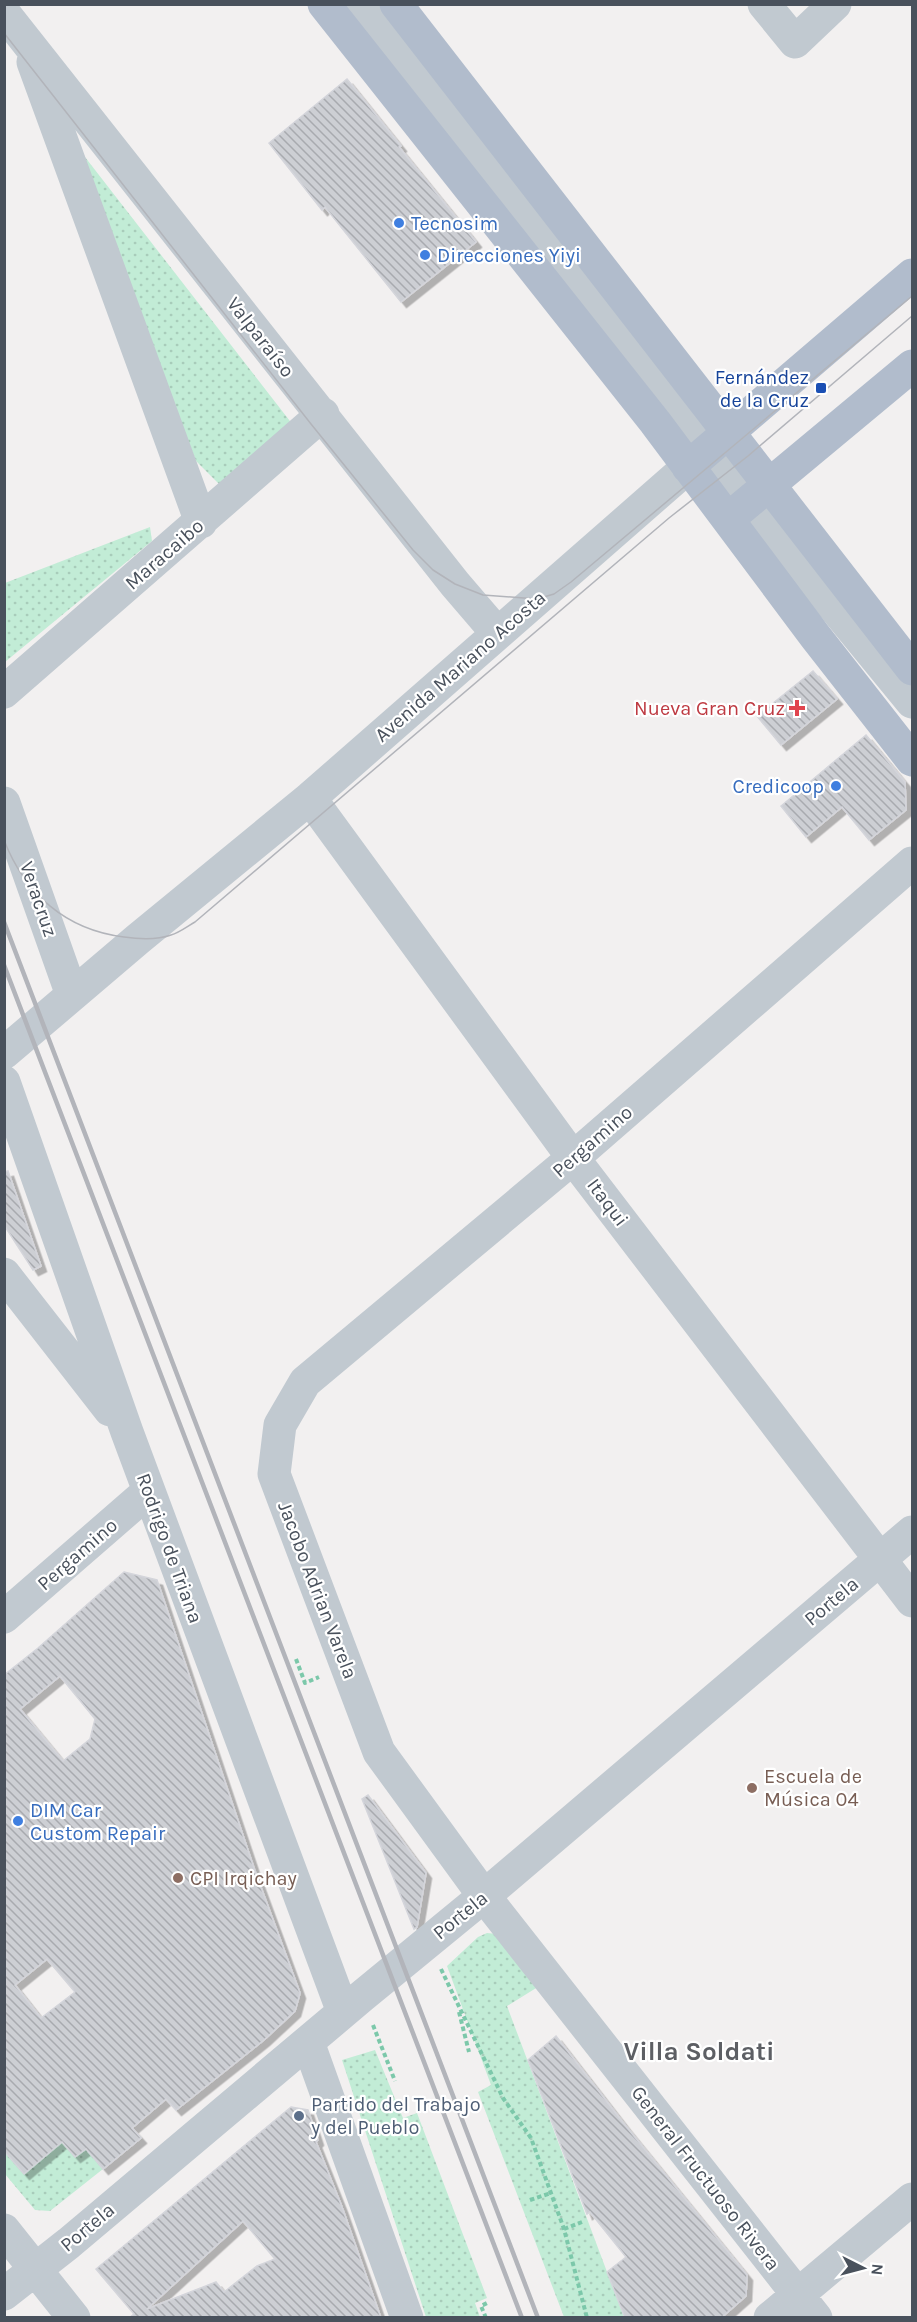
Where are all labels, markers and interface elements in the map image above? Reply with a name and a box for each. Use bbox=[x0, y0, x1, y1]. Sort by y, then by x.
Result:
place label: Tecnosim bbox=[411, 212, 498, 235]
marker: Tecnosim bbox=[392, 216, 406, 230]
place label: Direcciones Yiyi bbox=[437, 244, 581, 267]
marker: Direcciones Yiyi bbox=[418, 248, 432, 262]
street label: Valparaíso bbox=[222, 293, 299, 382]
place label: Fernández de la Cruz bbox=[715, 366, 809, 412]
marker: Fernández de la Cruz bbox=[814, 381, 828, 395]
street label: Maracaibo bbox=[120, 514, 208, 595]
street label: Avenida Mariano Acosta bbox=[370, 586, 550, 747]
place label: Nueva Gran Cruz bbox=[634, 697, 785, 720]
marker: Nueva Gran Cruz bbox=[790, 701, 804, 715]
place label: Credicoop bbox=[733, 775, 824, 798]
marker: Credicoop bbox=[829, 779, 843, 793]
street label: Veracruz bbox=[15, 858, 62, 940]
street label: Pergamino bbox=[548, 1100, 637, 1182]
street label: Itaqui bbox=[582, 1174, 633, 1231]
street label: Rodrigo de Triana bbox=[132, 1470, 207, 1626]
street label: Jacobo Adrian Varela bbox=[273, 1498, 362, 1682]
street label: Pergamino bbox=[33, 1513, 122, 1595]
street label: Portela bbox=[800, 1572, 863, 1631]
place label: Escuela de Música 04 bbox=[764, 1765, 862, 1811]
marker: Escuela de Música 04 bbox=[745, 1781, 759, 1795]
place label: DIM Car Custom Repair bbox=[30, 1799, 166, 1845]
marker: DIM Car Custom Repair bbox=[11, 1814, 25, 1828]
place label: CPI Irqichay bbox=[190, 1867, 297, 1890]
marker: CPI Irqichay bbox=[171, 1871, 185, 1885]
street label: Portela bbox=[428, 1886, 492, 1944]
district label: Villa Soldati bbox=[624, 2036, 774, 2067]
street label: General Fructuoso Rivera bbox=[626, 2081, 785, 2275]
place label: Partido del Trabajo y del Pueblo bbox=[310, 2093, 481, 2139]
marker: Partido del Trabajo y del Pueblo bbox=[292, 2109, 306, 2123]
street label: Portela bbox=[56, 2198, 119, 2257]
north arrow bbox=[833, 2238, 893, 2298]
text: N bbox=[867, 2263, 887, 2276]

